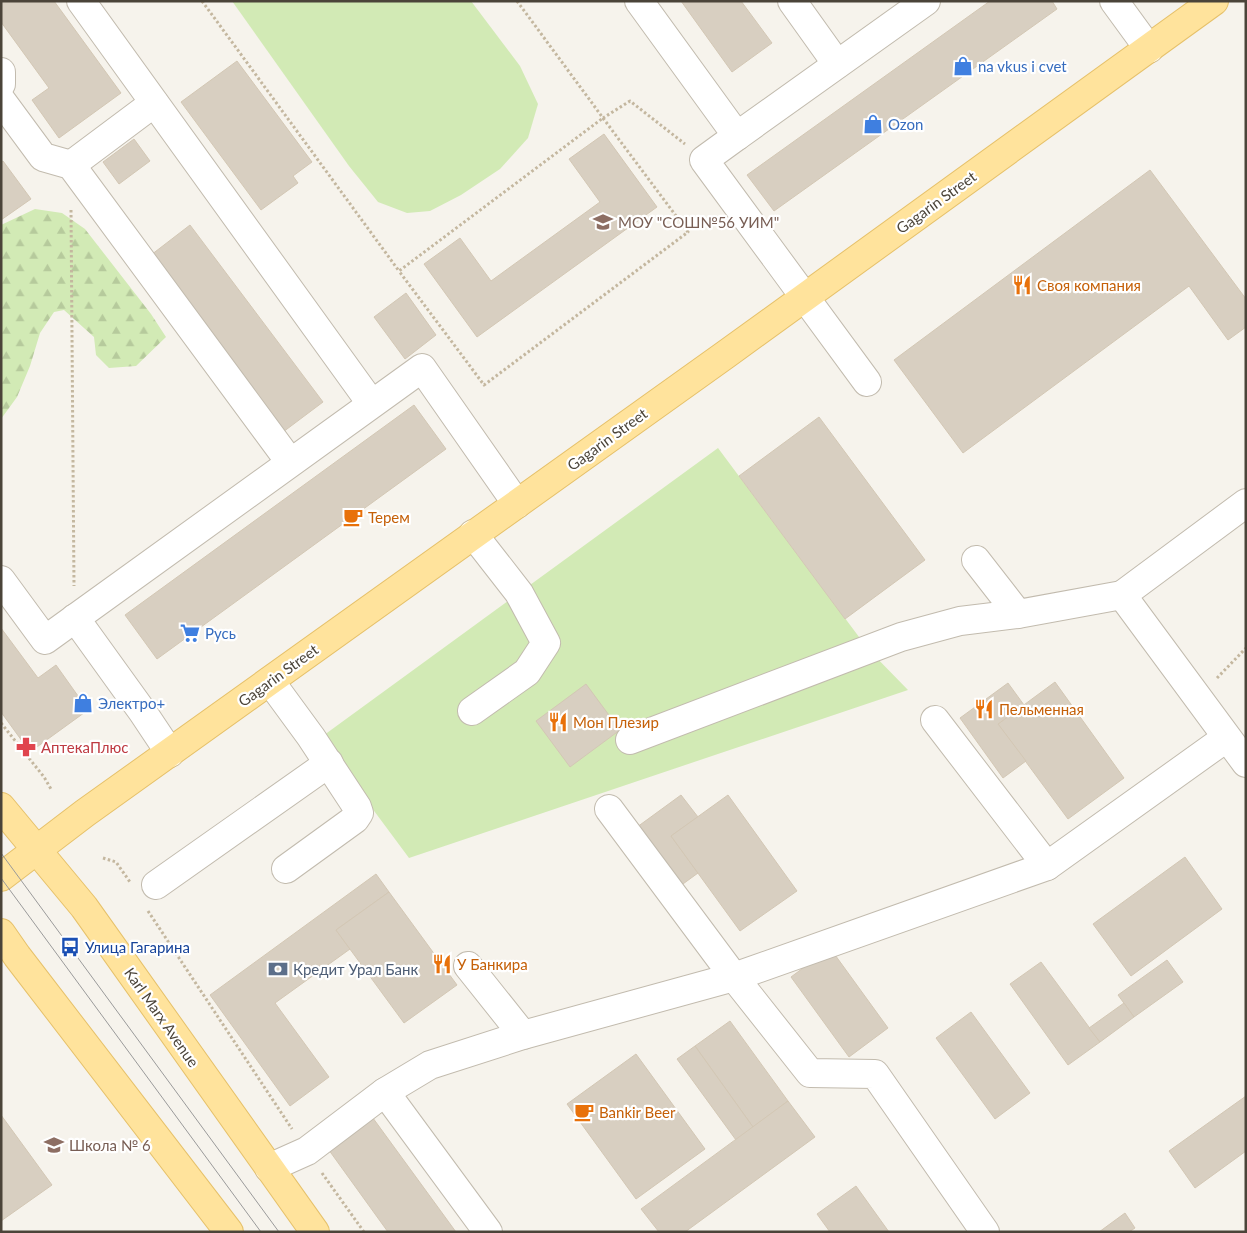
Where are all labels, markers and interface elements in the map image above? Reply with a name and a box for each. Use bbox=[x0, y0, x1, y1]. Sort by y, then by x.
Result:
shop icon: na vkus i cvet bbox=[952, 55, 974, 77]
place label: na vkus i cvet bbox=[978, 57, 1067, 75]
shop icon: Ozon bbox=[862, 113, 884, 135]
place label: Ozon bbox=[888, 115, 923, 133]
street label: Gagarin Street bbox=[893, 167, 980, 237]
school or university icon: МОУ "СОШ№56 УИМ" bbox=[592, 211, 614, 233]
place label: МОУ "СОШ№56 УИМ" bbox=[618, 213, 779, 231]
restaurant icon: Своя компания bbox=[1011, 274, 1033, 296]
place label: Своя компания bbox=[1037, 276, 1141, 294]
street label: Gagarin Street bbox=[564, 404, 651, 474]
cafe icon: Терем bbox=[342, 506, 364, 528]
place label: Терем bbox=[368, 508, 410, 526]
supermarket icon: Русь bbox=[179, 622, 201, 644]
place label: Русь bbox=[205, 624, 236, 642]
street label: Gagarin Street bbox=[235, 640, 322, 710]
shop icon: Электро+ bbox=[72, 692, 94, 714]
place label: Электро+ bbox=[98, 694, 165, 712]
restaurant icon: Пельменная bbox=[973, 698, 995, 720]
place label: Пельменная bbox=[999, 700, 1084, 718]
restaurant icon: Мон Плезир bbox=[547, 711, 569, 733]
place label: Мон Плезир bbox=[573, 713, 659, 731]
pharmacy icon: АптекаПлюс bbox=[15, 736, 37, 758]
place label: АптекаПлюс bbox=[41, 738, 129, 756]
bus stop icon: Улица Гагарина bbox=[59, 936, 81, 958]
place label: Улица Гагарина bbox=[85, 938, 190, 956]
restaurant icon: У Банкира bbox=[431, 953, 453, 975]
place label: У Банкира bbox=[457, 955, 528, 973]
bank icon: Кредит Урал Банк bbox=[267, 958, 289, 980]
place label: Кредит Урал Банк bbox=[293, 960, 419, 978]
street label: Karl Marx Avenue bbox=[121, 964, 203, 1070]
cafe icon: Bankir Beer bbox=[573, 1101, 595, 1123]
place label: Bankir Beer bbox=[599, 1103, 676, 1121]
school or university icon: Школа № 6 bbox=[43, 1134, 65, 1156]
place label: Школа № 6 bbox=[69, 1136, 151, 1154]

